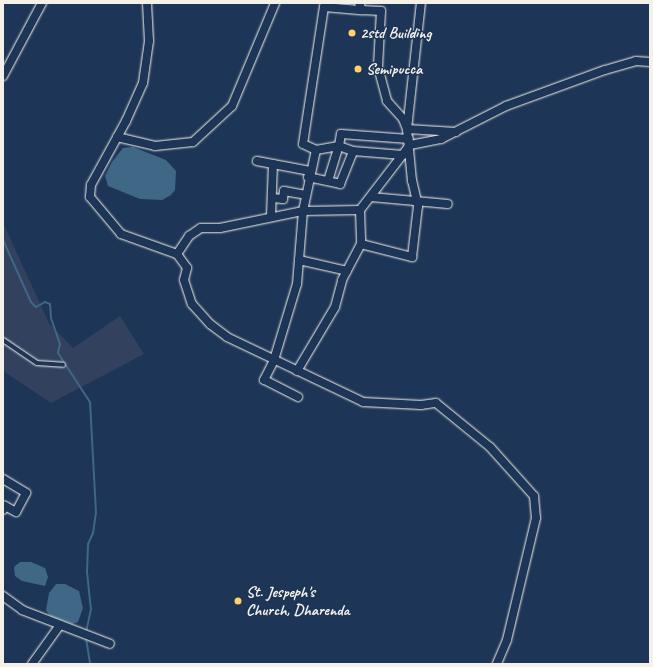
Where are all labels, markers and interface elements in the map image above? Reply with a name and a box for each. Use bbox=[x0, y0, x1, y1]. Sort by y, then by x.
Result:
place label: 2std Building bbox=[360, 23, 431, 43]
marker: 2std Building bbox=[347, 28, 357, 38]
place label: Semipucca bbox=[366, 59, 422, 79]
marker: Semipucca bbox=[353, 64, 363, 74]
place label: St. Jespeph's Church, Dharenda bbox=[246, 582, 349, 620]
marker: St. Jespeph's Church, Dharenda bbox=[233, 596, 243, 606]

